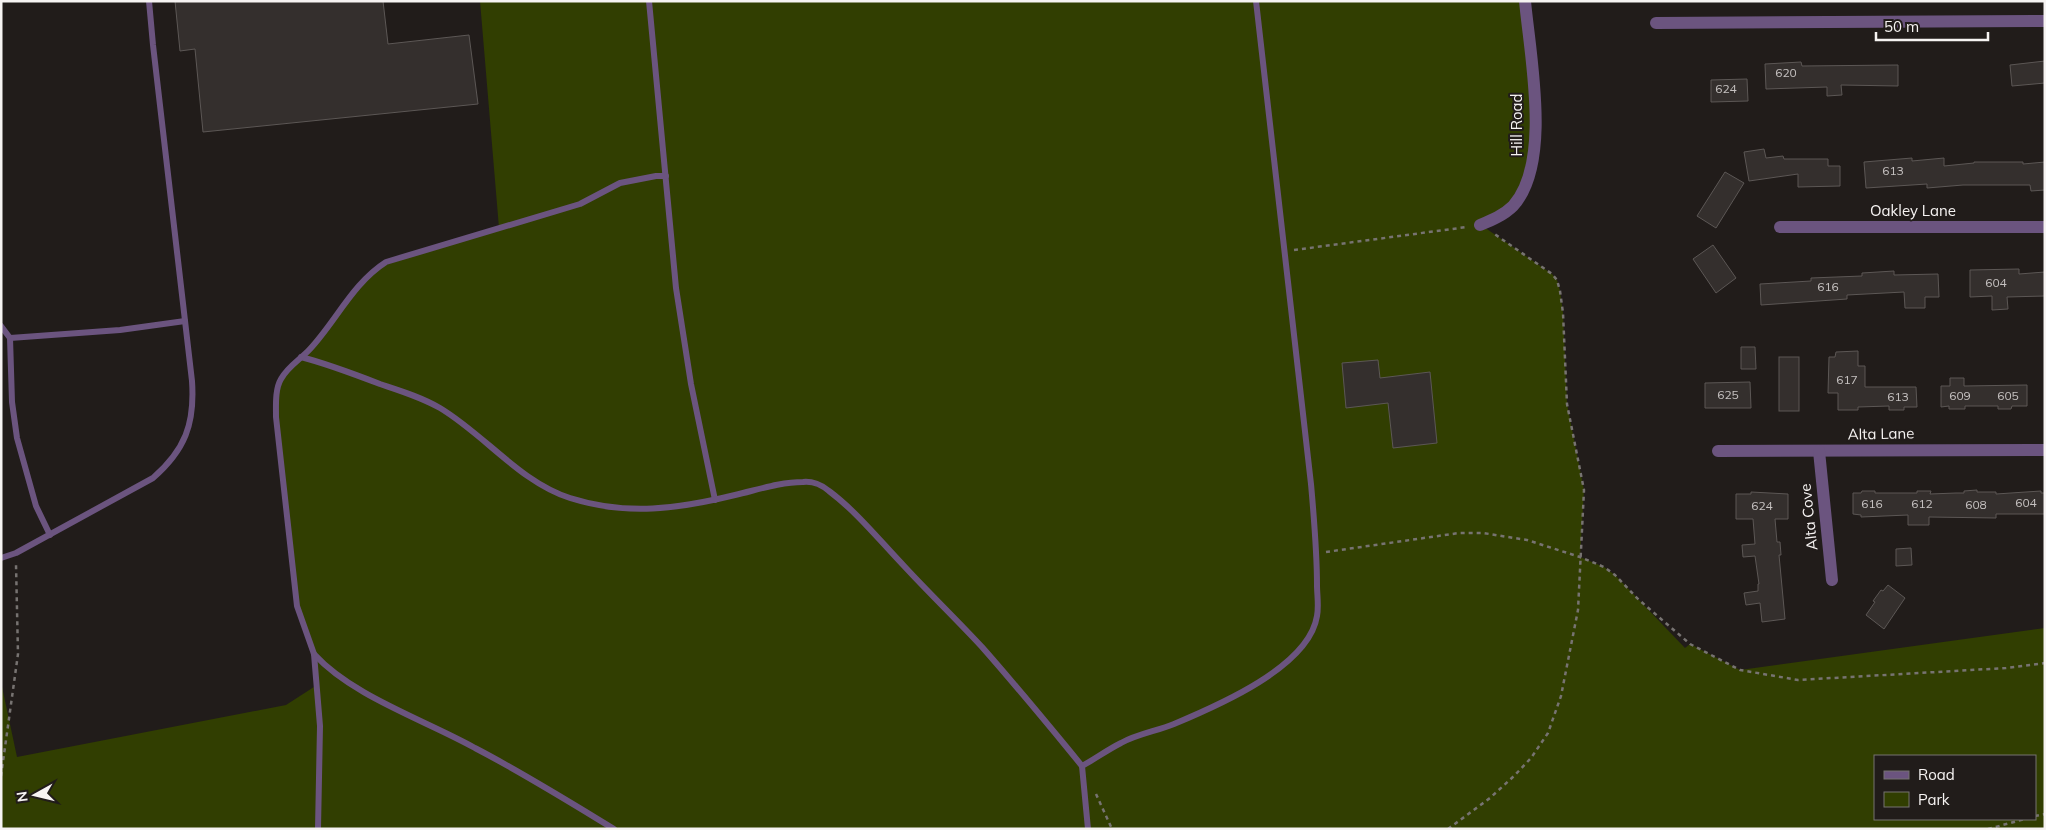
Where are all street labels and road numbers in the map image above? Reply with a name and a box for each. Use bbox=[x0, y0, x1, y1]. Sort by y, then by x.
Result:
street label: Hill Road bbox=[1507, 94, 1526, 156]
street label: Oakley Lane bbox=[1870, 201, 1956, 220]
street label: Alta Lane bbox=[1847, 423, 1915, 444]
street label: Alta Cove bbox=[1796, 483, 1821, 551]

